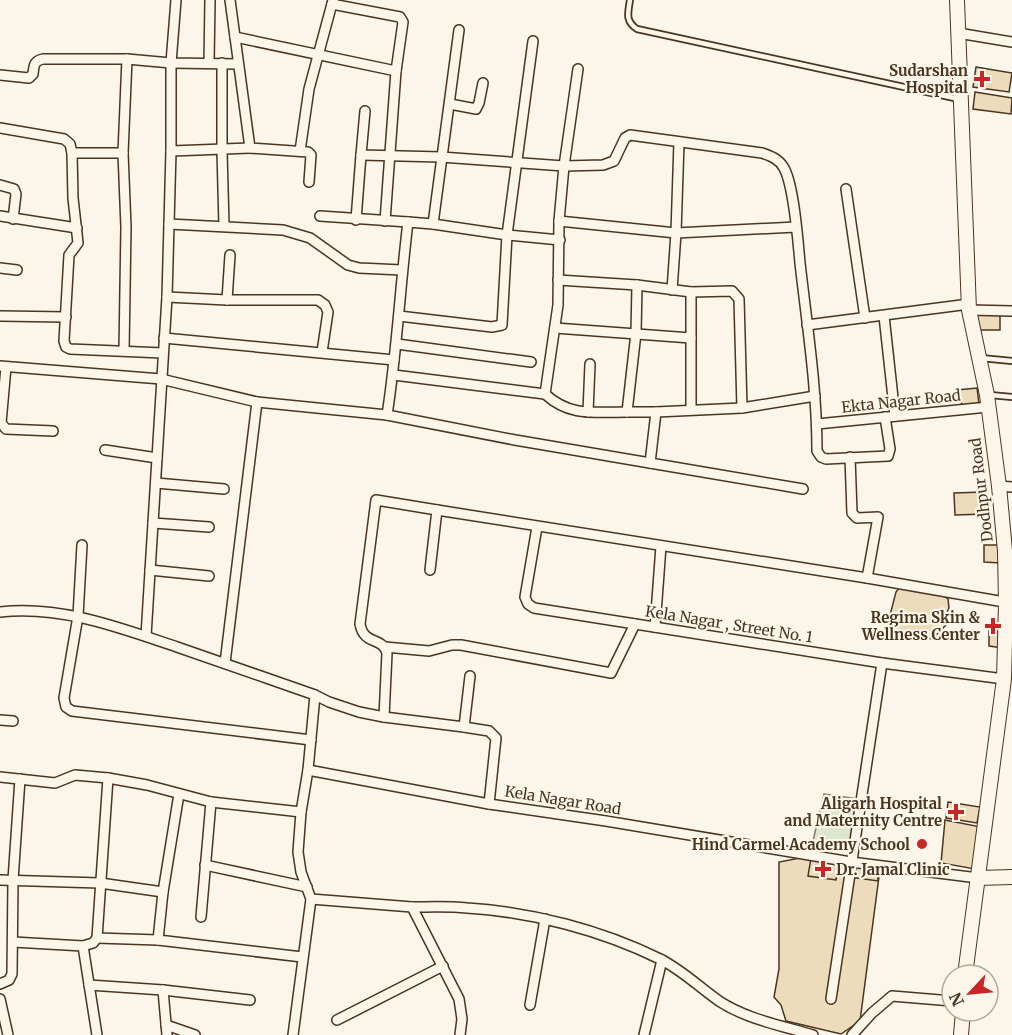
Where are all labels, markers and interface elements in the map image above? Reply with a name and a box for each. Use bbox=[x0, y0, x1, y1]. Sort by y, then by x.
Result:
place label: Sudarshan Hospital bbox=[889, 61, 968, 97]
marker: Sudarshan Hospital bbox=[973, 70, 991, 88]
street label: Ekta Nagar Road bbox=[840, 385, 962, 417]
street label: Dodhpur Road bbox=[965, 437, 997, 543]
street label: Kela Nagar , Street No. 1 bbox=[644, 601, 814, 647]
place label: Regima Skin & Wellness Center bbox=[861, 608, 981, 644]
marker: Regima Skin & Wellness Center bbox=[984, 617, 1002, 635]
street label: Kela Nagar Road bbox=[503, 781, 623, 819]
place label: Aligarh Hospital and Maternity Centre bbox=[784, 794, 942, 830]
marker: Aligarh Hospital and Maternity Centre bbox=[947, 803, 965, 821]
place label: Hind Carmel Academy School bbox=[692, 835, 910, 854]
marker: Hind Carmel Academy School bbox=[915, 837, 929, 851]
marker: Dr. Jamal Clinic bbox=[814, 860, 832, 878]
place label: Dr. Jamal Clinic bbox=[836, 860, 950, 879]
north arrow bbox=[940, 963, 1000, 1023]
text: N bbox=[945, 989, 968, 1010]

